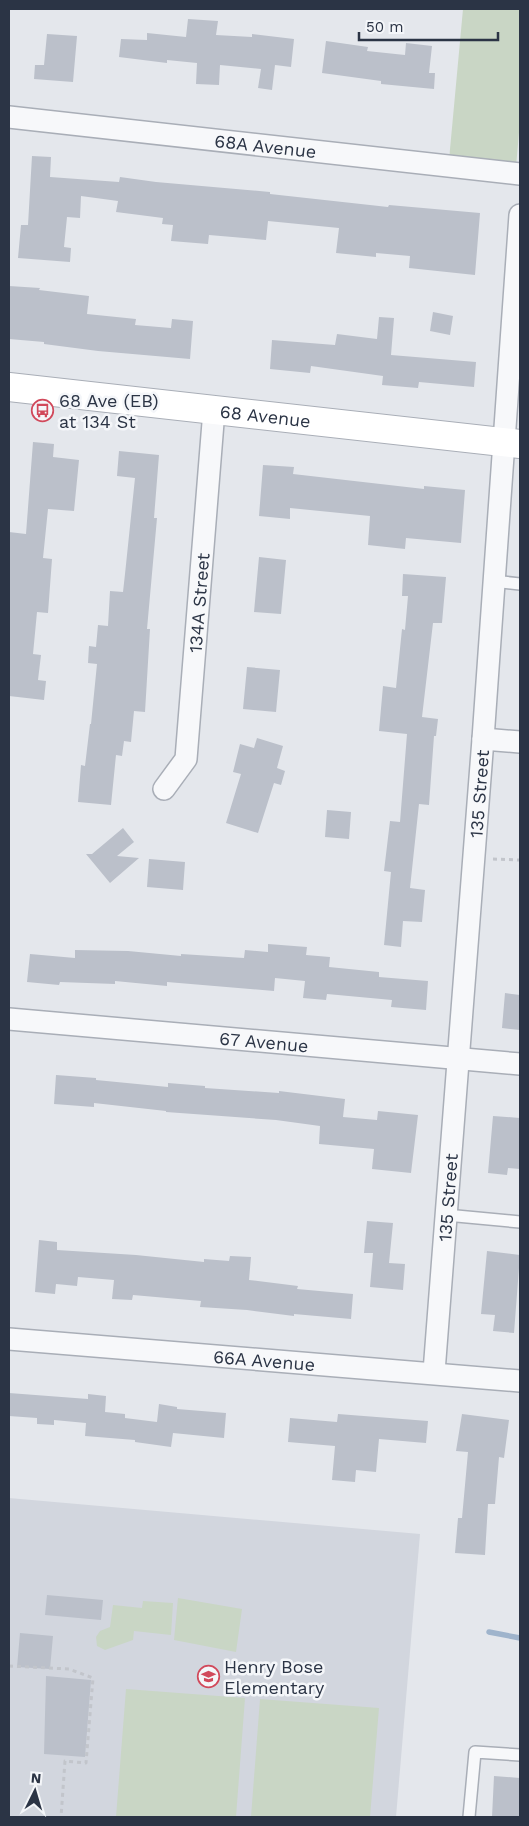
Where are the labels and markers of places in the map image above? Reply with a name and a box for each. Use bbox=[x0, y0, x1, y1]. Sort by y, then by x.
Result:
place label: 68 Ave (EB) at 134 St bbox=[59, 390, 159, 432]
bus stop icon: 68 Ave (EB) at 134 St bbox=[31, 398, 55, 422]
place label: Henry Bose Elementary bbox=[224, 1656, 325, 1698]
school or university icon: Henry Bose Elementary bbox=[196, 1664, 220, 1688]

